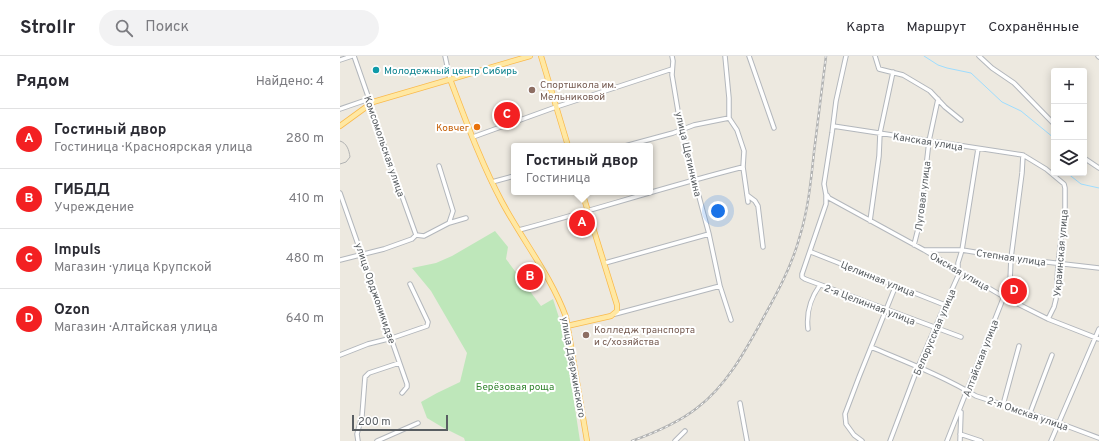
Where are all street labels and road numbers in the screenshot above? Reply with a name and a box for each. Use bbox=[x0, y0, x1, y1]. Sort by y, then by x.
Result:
street label: Комсомольская улица bbox=[360, 94, 407, 199]
street label: улица Щетинкина bbox=[671, 111, 704, 198]
street label: Канская улица bbox=[892, 131, 964, 154]
street label: Луговая улица bbox=[913, 160, 934, 232]
street label: Украинская улица bbox=[1051, 209, 1072, 297]
street label: улица Орджоникидзе bbox=[351, 241, 398, 346]
street label: Степная улица bbox=[975, 247, 1046, 270]
street label: Омская улица bbox=[927, 250, 991, 295]
street label: Целинная улица bbox=[838, 259, 916, 300]
street label: 2-я Целинная улица bbox=[822, 282, 917, 329]
street label: Белорусская улица bbox=[911, 287, 959, 378]
street label: улица Дзержинского bbox=[557, 316, 588, 419]
street label: Алтайская улица bbox=[961, 318, 1002, 399]
street label: 2-я Омская улица bbox=[985, 394, 1070, 434]

